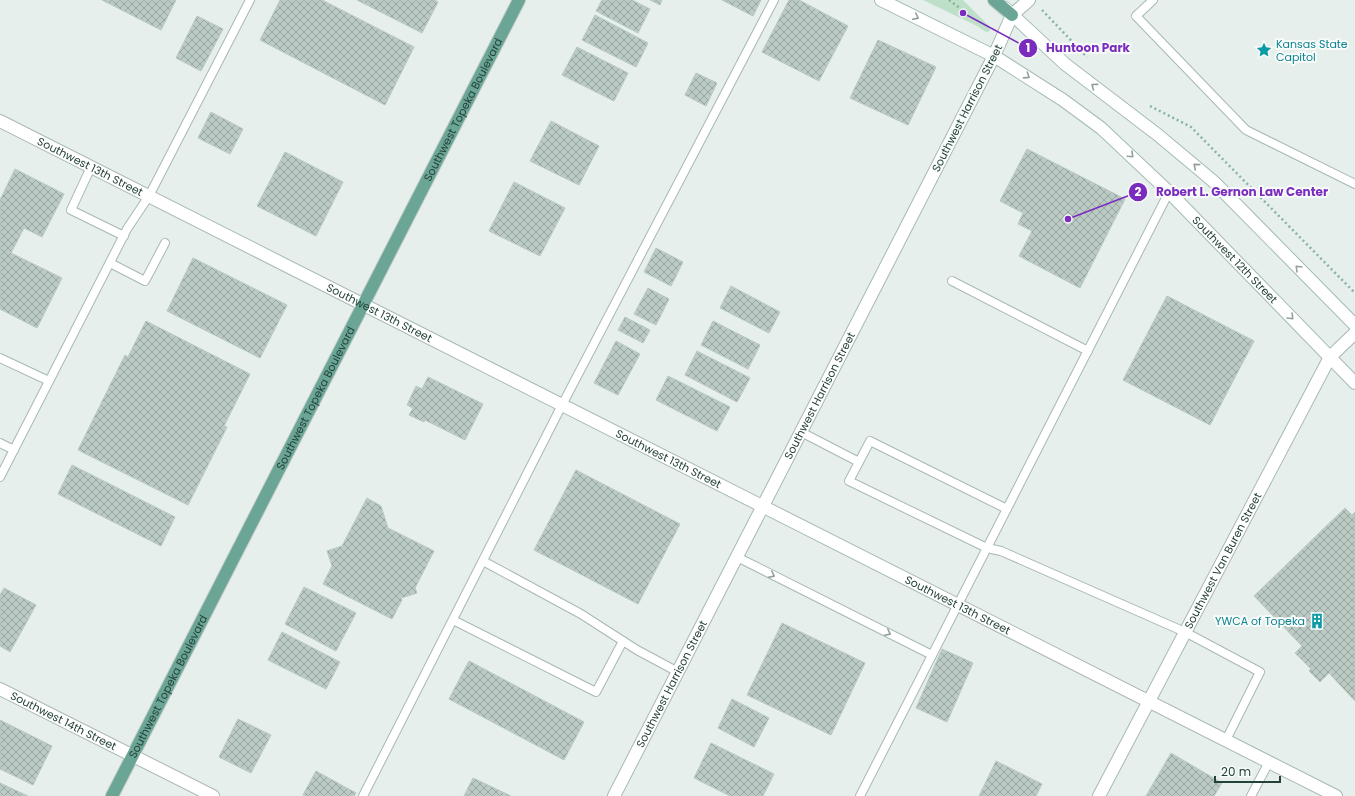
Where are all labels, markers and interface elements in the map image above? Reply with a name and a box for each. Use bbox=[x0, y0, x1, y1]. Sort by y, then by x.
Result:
one-way arrow bbox=[911, 12, 919, 20]
street label: Southwest Topeka Boulevard bbox=[420, 35, 506, 184]
callout: Huntoon Park bbox=[1018, 36, 1138, 60]
place label: Kansas State Capitol bbox=[1276, 36, 1348, 65]
text: 1 bbox=[1026, 39, 1030, 56]
text: Huntoon Park bbox=[1046, 39, 1131, 56]
place icon: Kansas State Capitol bbox=[1255, 41, 1273, 59]
street label: Southwest Harrison Street bbox=[928, 42, 1006, 174]
one-way arrow bbox=[1023, 72, 1030, 79]
one-way arrow bbox=[1091, 84, 1098, 91]
street label: Southwest 13th Street bbox=[35, 133, 146, 200]
one-way arrow bbox=[1126, 150, 1133, 157]
one-way arrow bbox=[1193, 164, 1200, 171]
callout: Robert L. Gernon Law Center bbox=[1128, 180, 1336, 204]
text: 2 bbox=[1135, 183, 1142, 200]
text: Robert L. Gernon Law Center bbox=[1156, 183, 1328, 200]
street label: Southwest 12th Street bbox=[1189, 212, 1281, 307]
one-way arrow bbox=[1295, 265, 1303, 273]
street label: Southwest 13th Street bbox=[324, 279, 435, 346]
one-way arrow bbox=[1286, 312, 1294, 320]
street label: Southwest Topeka Boulevard bbox=[272, 324, 359, 472]
street label: Southwest Harrison Street bbox=[780, 329, 859, 462]
street label: Southwest 13th Street bbox=[613, 425, 724, 492]
street label: Southwest Van Buren Street bbox=[1180, 490, 1265, 632]
one-way arrow bbox=[768, 570, 775, 577]
street label: Southwest 13th Street bbox=[902, 571, 1013, 638]
street label: Southwest Topeka Boulevard bbox=[125, 612, 211, 761]
building icon: YWCA of Topeka bbox=[1308, 612, 1326, 630]
place label: YWCA of Topeka bbox=[1215, 613, 1305, 629]
street label: Southwest Harrison Street bbox=[632, 617, 711, 750]
one-way arrow bbox=[884, 628, 891, 636]
street label: Southwest 14th Street bbox=[8, 687, 119, 754]
scale bar bbox=[1215, 758, 1280, 784]
text: 20 m bbox=[1221, 763, 1251, 780]

